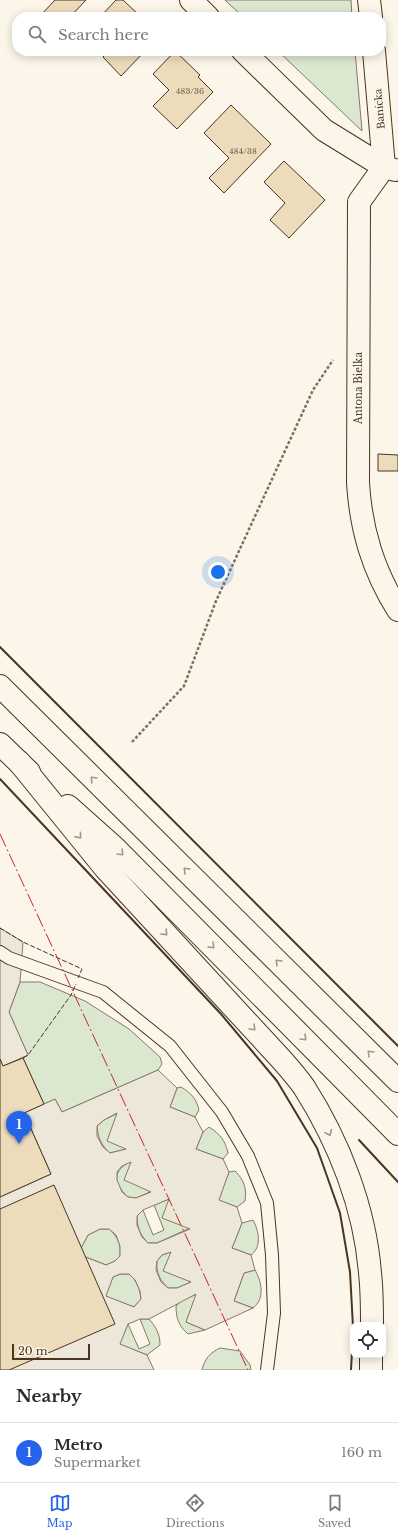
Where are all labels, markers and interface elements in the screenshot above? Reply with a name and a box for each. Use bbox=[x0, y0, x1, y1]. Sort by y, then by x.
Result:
search box bbox=[12, 12, 386, 56]
icon: search bbox=[26, 23, 48, 45]
text: Search here bbox=[58, 25, 149, 44]
house number: 483/36 bbox=[176, 86, 204, 96]
street label: Banícka bbox=[371, 88, 388, 130]
house number: 484/38 bbox=[229, 146, 257, 156]
street label: Antona Bielka bbox=[352, 352, 365, 425]
your location bbox=[208, 562, 228, 582]
one-way arrow bbox=[90, 776, 98, 784]
one-way arrow bbox=[74, 831, 81, 838]
one-way arrow bbox=[116, 848, 124, 856]
one-way arrow bbox=[183, 867, 190, 875]
one-way arrow bbox=[160, 928, 168, 936]
one-way arrow bbox=[207, 941, 215, 949]
one-way arrow bbox=[275, 959, 283, 967]
one-way arrow bbox=[249, 1024, 256, 1031]
one-way arrow bbox=[299, 1033, 307, 1041]
one-way arrow bbox=[367, 1050, 375, 1058]
pin: 1 bbox=[6, 1111, 32, 1144]
one-way arrow bbox=[324, 1129, 332, 1137]
map controls bbox=[350, 1322, 386, 1358]
button: locate bbox=[350, 1322, 386, 1358]
scale bar bbox=[12, 1342, 90, 1361]
text: 20 m bbox=[18, 1344, 48, 1358]
text: Nearby bbox=[16, 1386, 82, 1407]
text: Metro bbox=[54, 1435, 103, 1454]
text: 1 bbox=[26, 1444, 32, 1461]
text: 160 m bbox=[341, 1444, 382, 1461]
text: Supermarket bbox=[54, 1454, 141, 1471]
tab: Map bbox=[47, 1492, 72, 1530]
tab: Directions bbox=[166, 1492, 224, 1530]
tab: Saved bbox=[318, 1492, 351, 1530]

